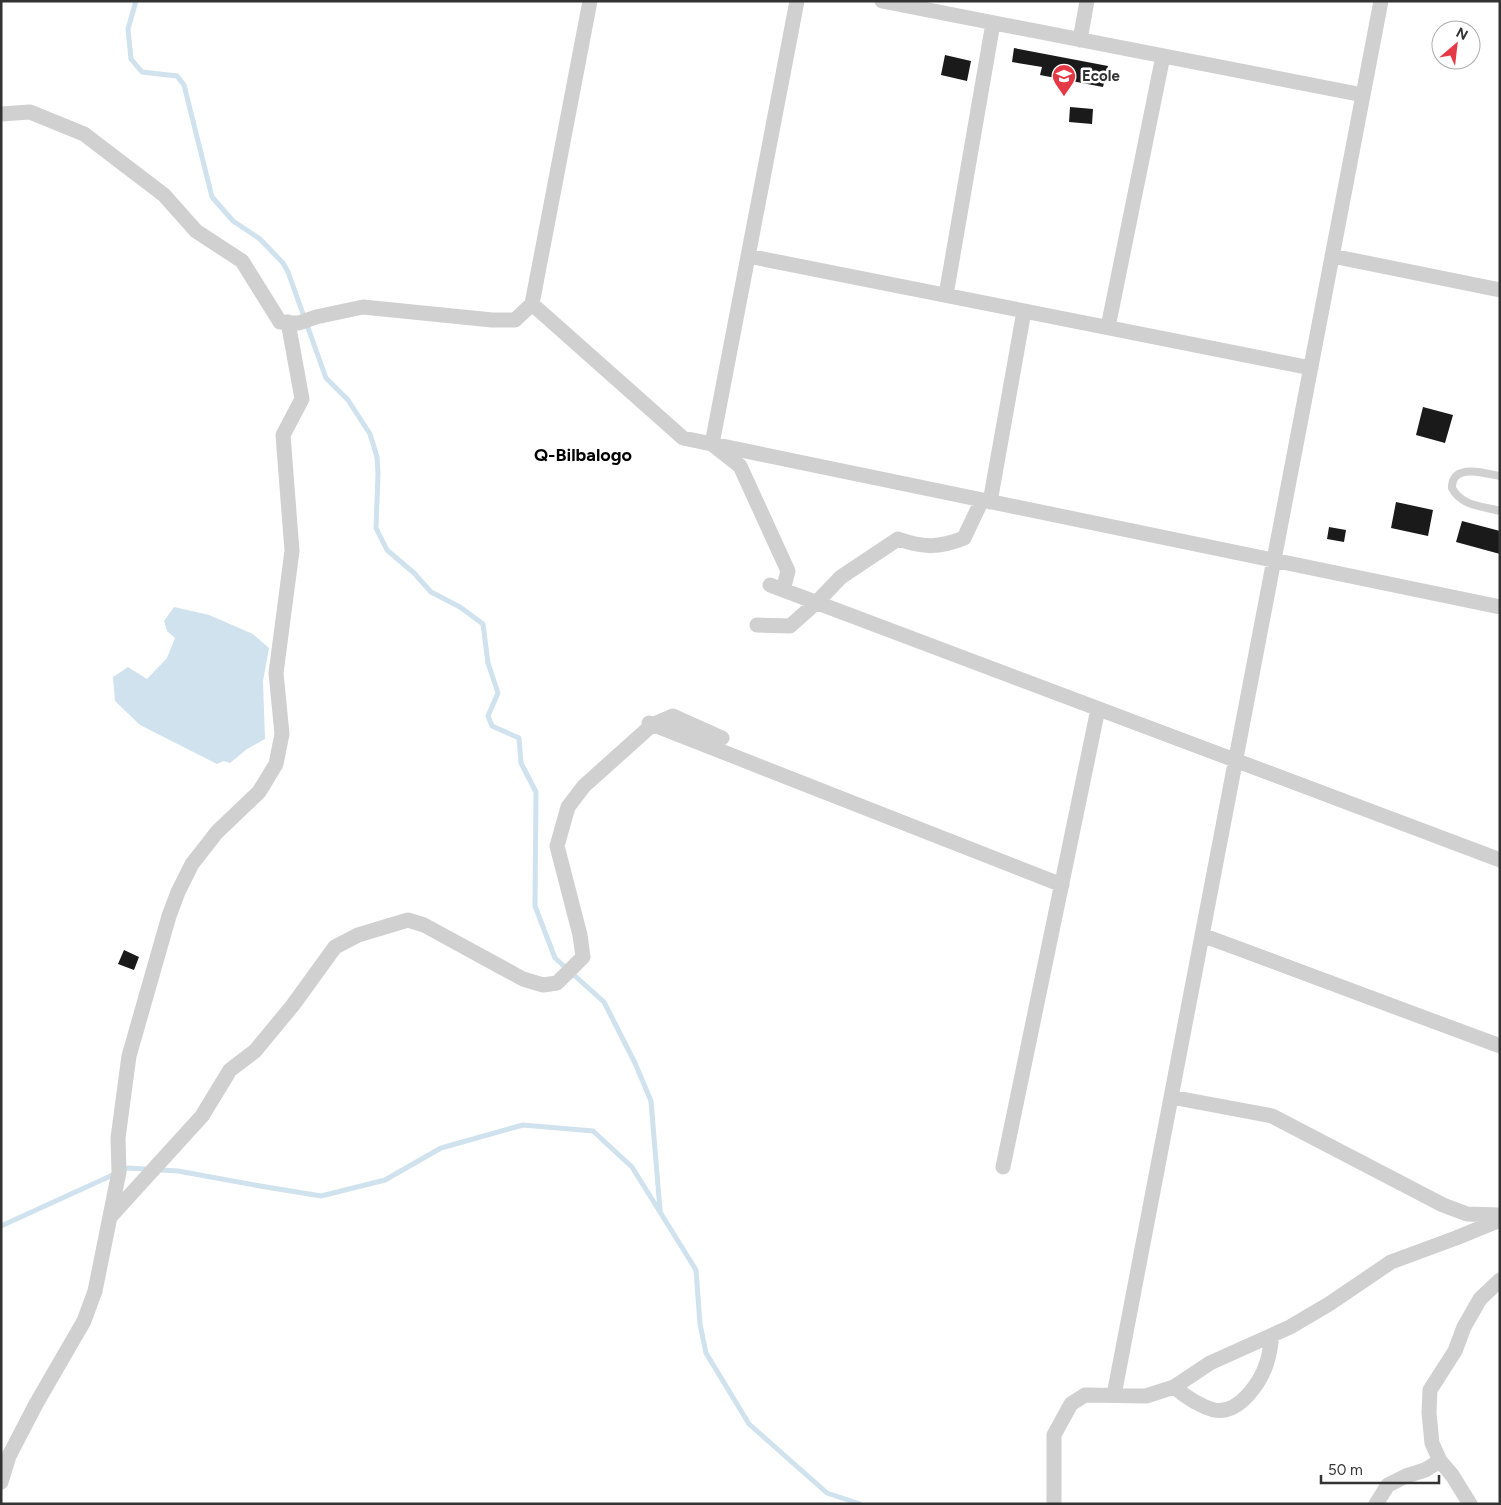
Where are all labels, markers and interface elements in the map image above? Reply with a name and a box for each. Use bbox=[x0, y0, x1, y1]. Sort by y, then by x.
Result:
north arrow bbox=[1431, 20, 1481, 70]
text: N bbox=[1453, 24, 1471, 44]
school or university icon: Ecole bbox=[1051, 63, 1077, 97]
place label: Ecole bbox=[1082, 67, 1120, 85]
district label: Q-Bilbalogo bbox=[534, 444, 632, 466]
scale bar bbox=[1321, 1452, 1438, 1484]
text: 50 m bbox=[1328, 1461, 1363, 1479]

